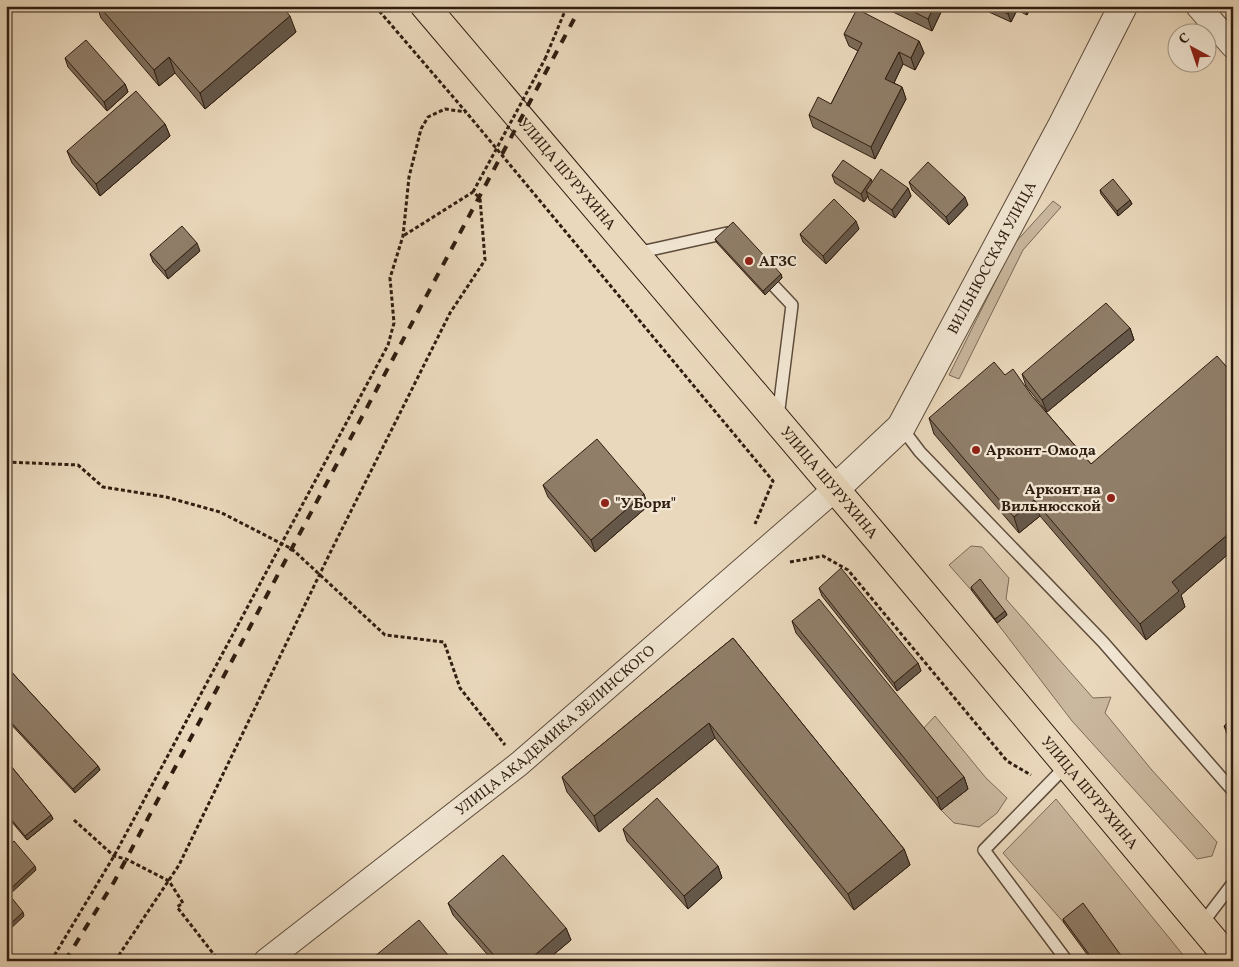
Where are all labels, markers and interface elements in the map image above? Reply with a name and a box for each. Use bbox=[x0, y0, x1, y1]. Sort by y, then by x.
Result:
north arrow bbox=[1166, 22, 1216, 72]
text: С bbox=[1175, 29, 1194, 49]
street label: УЛИЦА ШУРУХИНА bbox=[512, 114, 620, 236]
street label: ВИЛЬНЮССКАЯ УЛИЦА bbox=[943, 178, 1043, 339]
place label: АГЗС bbox=[759, 252, 797, 273]
marker: АГЗС bbox=[743, 255, 755, 267]
street label: УЛИЦА ШУРУХИНА bbox=[775, 423, 882, 544]
place label: Арконт-Омода bbox=[986, 441, 1096, 462]
marker: Арконт-Омода bbox=[970, 444, 982, 456]
place label: Арконт на Вильнюсской bbox=[1001, 480, 1101, 518]
marker: Арконт на Вильнюсской bbox=[1105, 492, 1117, 504]
place label: "У Бори" bbox=[615, 494, 676, 515]
marker: "У Бори" bbox=[599, 497, 611, 509]
street label: УЛИЦА АКАДЕМИКА ЗЕЛИНСКОГО bbox=[452, 641, 660, 822]
street label: УЛИЦА ШУРУХИНА bbox=[1035, 733, 1143, 855]

